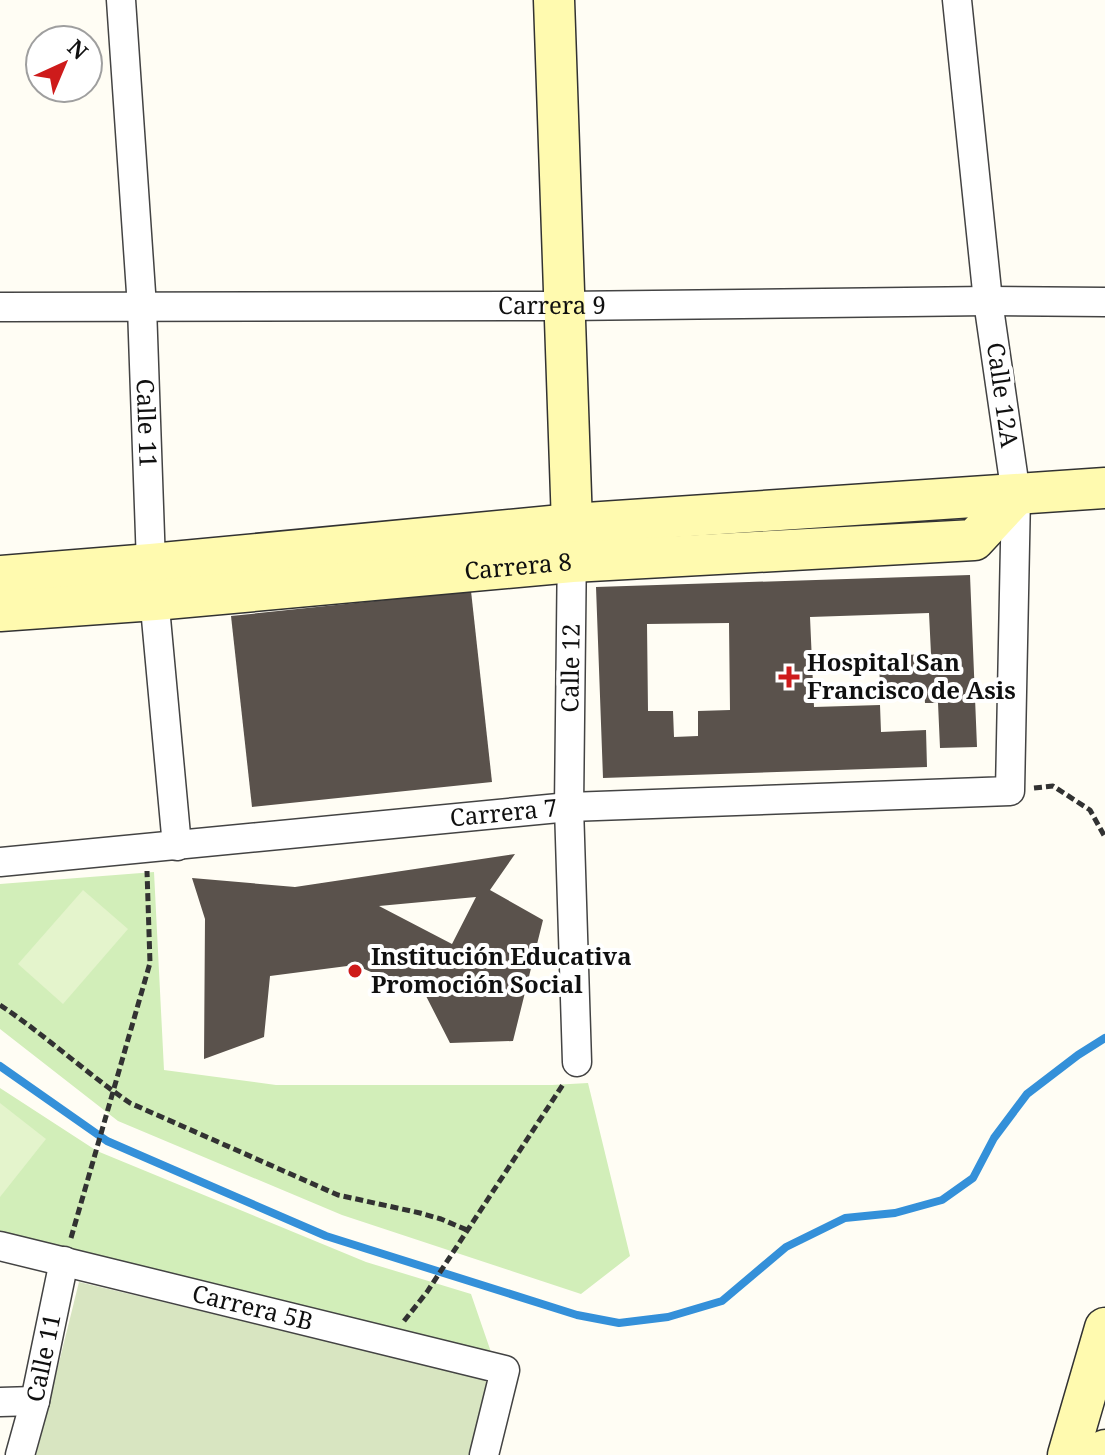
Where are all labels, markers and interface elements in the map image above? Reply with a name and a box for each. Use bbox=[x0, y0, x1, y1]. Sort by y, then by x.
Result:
north arrow bbox=[24, 24, 104, 104]
text: N bbox=[62, 32, 95, 66]
street label: Carrera 9 bbox=[498, 288, 606, 321]
street label: Calle 12A bbox=[980, 340, 1027, 450]
street label: Calle 11 bbox=[130, 378, 166, 468]
street label: Carrera 8 bbox=[463, 544, 573, 587]
street label: Calle 12 bbox=[552, 623, 587, 713]
place label: Hospital San Francisco de Asis bbox=[807, 645, 1016, 706]
marker: Hospital San Francisco de Asis bbox=[778, 666, 800, 688]
street label: Carrera 7 bbox=[448, 790, 559, 833]
place label: Institución Educativa Promoción Social bbox=[371, 939, 632, 1000]
marker: Institución Educativa Promoción Social bbox=[346, 962, 364, 980]
street label: Carrera 5B bbox=[189, 1276, 317, 1337]
street label: Calle 11 bbox=[17, 1311, 68, 1405]

